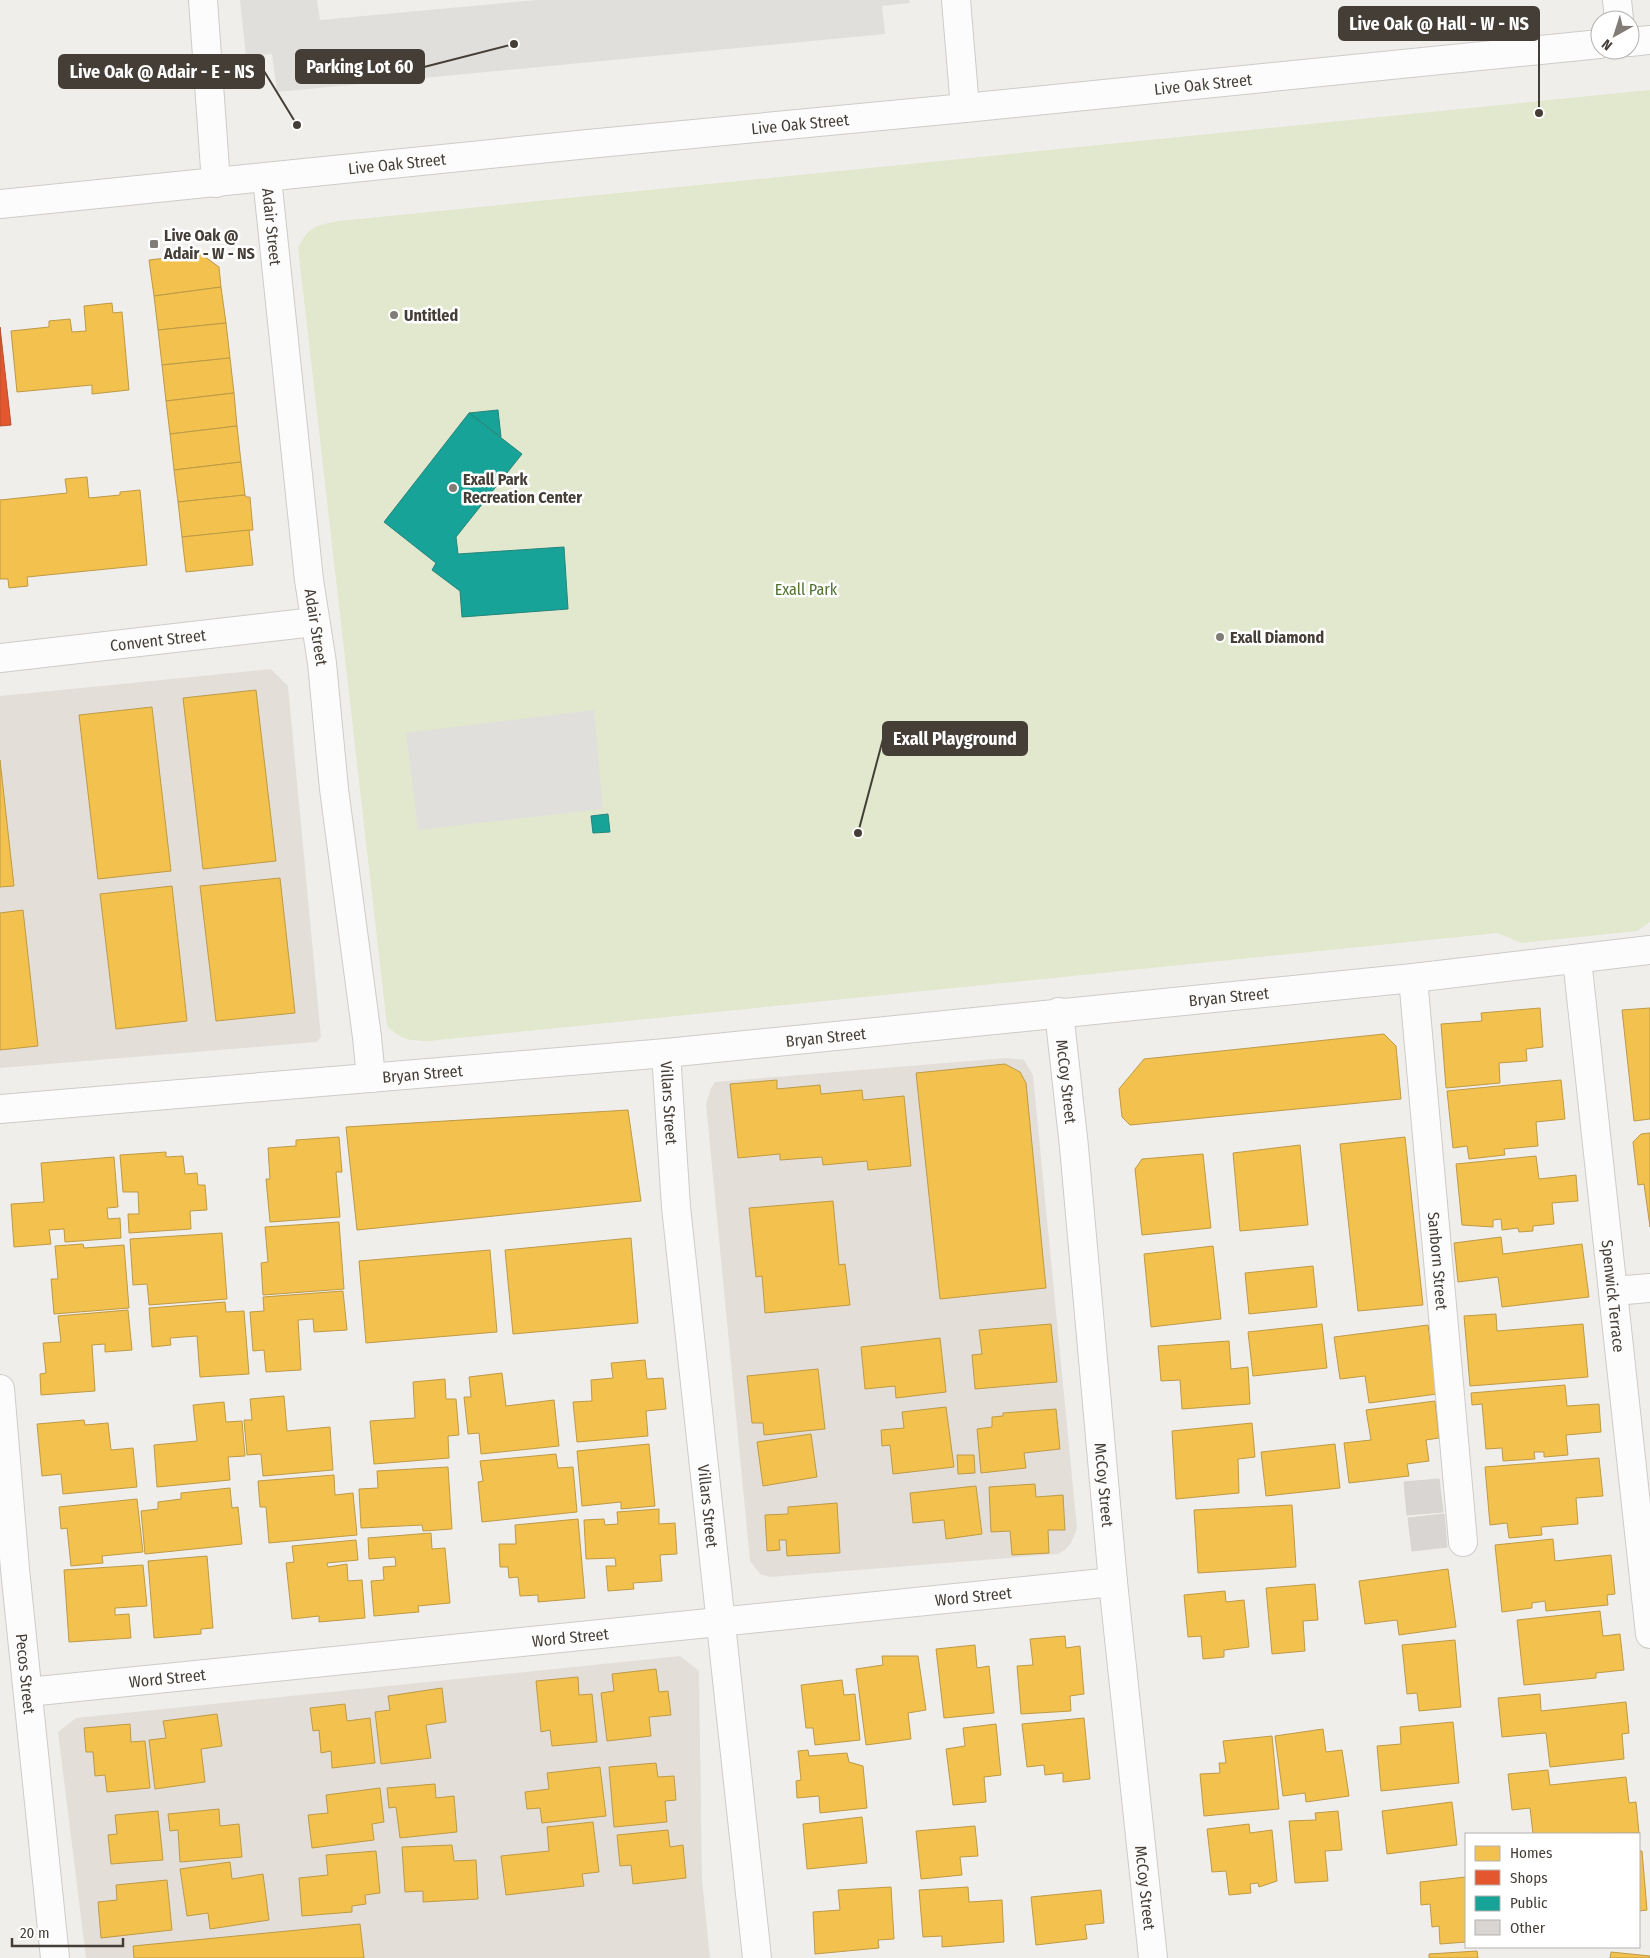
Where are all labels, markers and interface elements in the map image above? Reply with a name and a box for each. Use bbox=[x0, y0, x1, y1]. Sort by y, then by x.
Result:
callout: Live Oak @ Hall - W - NS bbox=[1339, 7, 1539, 40]
north arrow bbox=[1590, 10, 1640, 60]
text: Live Oak @ Hall - W - NS bbox=[1349, 13, 1529, 35]
text: N bbox=[1599, 35, 1616, 54]
callout: Parking Lot 60 bbox=[296, 50, 424, 83]
callout: Live Oak @ Adair - E - NS bbox=[59, 55, 264, 88]
text: Parking Lot 60 bbox=[306, 56, 414, 78]
text: Live Oak @ Adair - E - NS bbox=[70, 61, 254, 83]
street label: Live Oak Street bbox=[1153, 70, 1254, 98]
street label: Live Oak Street bbox=[750, 110, 851, 138]
street label: Live Oak Street bbox=[347, 149, 448, 178]
street label: Adair Street bbox=[259, 187, 286, 267]
place label: Live Oak @ Adair - W - NS bbox=[163, 226, 255, 263]
marker: Live Oak @ Adair - W - NS bbox=[148, 238, 160, 250]
place label: Untitled bbox=[404, 306, 458, 325]
marker: Untitled bbox=[388, 309, 400, 321]
place label: Exall Park Recreation Center bbox=[463, 470, 582, 507]
marker: Exall Park Recreation Center bbox=[447, 482, 459, 494]
park label: Exall Park bbox=[775, 580, 838, 599]
street label: Adair Street bbox=[301, 587, 332, 668]
street label: Convent Street bbox=[109, 625, 208, 655]
place label: Exall Diamond bbox=[1230, 628, 1324, 647]
marker: Exall Diamond bbox=[1214, 631, 1226, 643]
callout: Exall Playground bbox=[883, 722, 1027, 755]
text: Exall Playground bbox=[893, 728, 1017, 750]
street label: Bryan Street bbox=[1188, 983, 1271, 1010]
street label: Bryan Street bbox=[785, 1023, 868, 1050]
street label: McCoy Street bbox=[1053, 1038, 1081, 1125]
street label: Villars Street bbox=[657, 1060, 681, 1146]
street label: Bryan Street bbox=[382, 1061, 464, 1086]
street label: Sanborn Street bbox=[1424, 1211, 1452, 1311]
street label: Spenwick Terrace bbox=[1598, 1239, 1629, 1353]
street label: McCoy Street bbox=[1091, 1442, 1118, 1529]
street label: Villars Street bbox=[694, 1463, 722, 1549]
street label: Word Street bbox=[934, 1583, 1013, 1610]
street label: Word Street bbox=[531, 1624, 610, 1650]
street label: Pecos Street bbox=[12, 1633, 39, 1716]
street label: Word Street bbox=[128, 1664, 207, 1691]
legend bbox=[1465, 1833, 1640, 1948]
text: Homes bbox=[1510, 1844, 1552, 1862]
street label: McCoy Street bbox=[1132, 1845, 1160, 1932]
text: Shops bbox=[1510, 1869, 1548, 1887]
text: Public bbox=[1510, 1894, 1548, 1912]
scale bar bbox=[12, 1916, 124, 1948]
text: Other bbox=[1510, 1919, 1546, 1937]
text: 20 m bbox=[20, 1924, 50, 1942]

